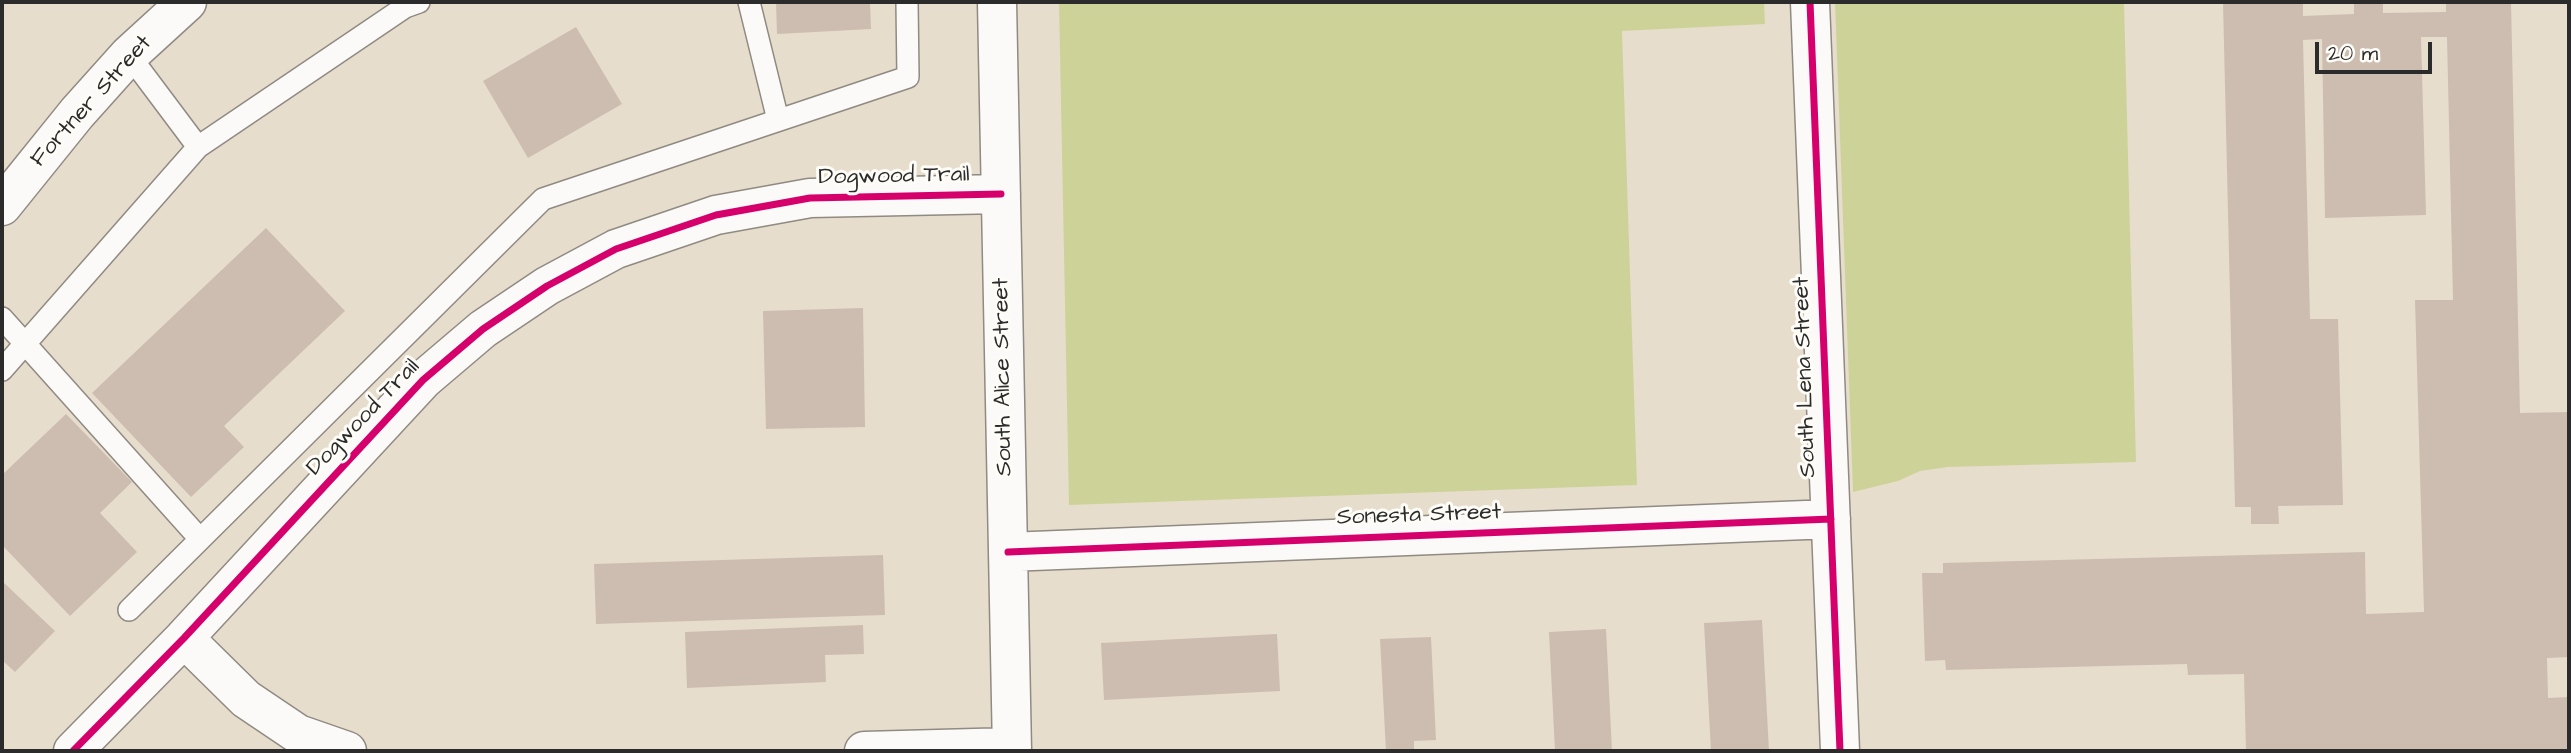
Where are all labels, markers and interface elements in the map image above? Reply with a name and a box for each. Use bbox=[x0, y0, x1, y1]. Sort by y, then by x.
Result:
scale bar bbox=[2319, 28, 2436, 72]
street label: Fortner Street bbox=[26, 30, 158, 174]
text: 20 m bbox=[2328, 39, 2378, 68]
street label: Dogwood Trail bbox=[818, 162, 970, 192]
street label: South Lena Street bbox=[1789, 276, 1823, 478]
street label: South Alice Street bbox=[988, 278, 1020, 476]
street label: Dogwood Trail bbox=[302, 354, 426, 482]
street label: Sonesta Street bbox=[1336, 499, 1502, 533]

